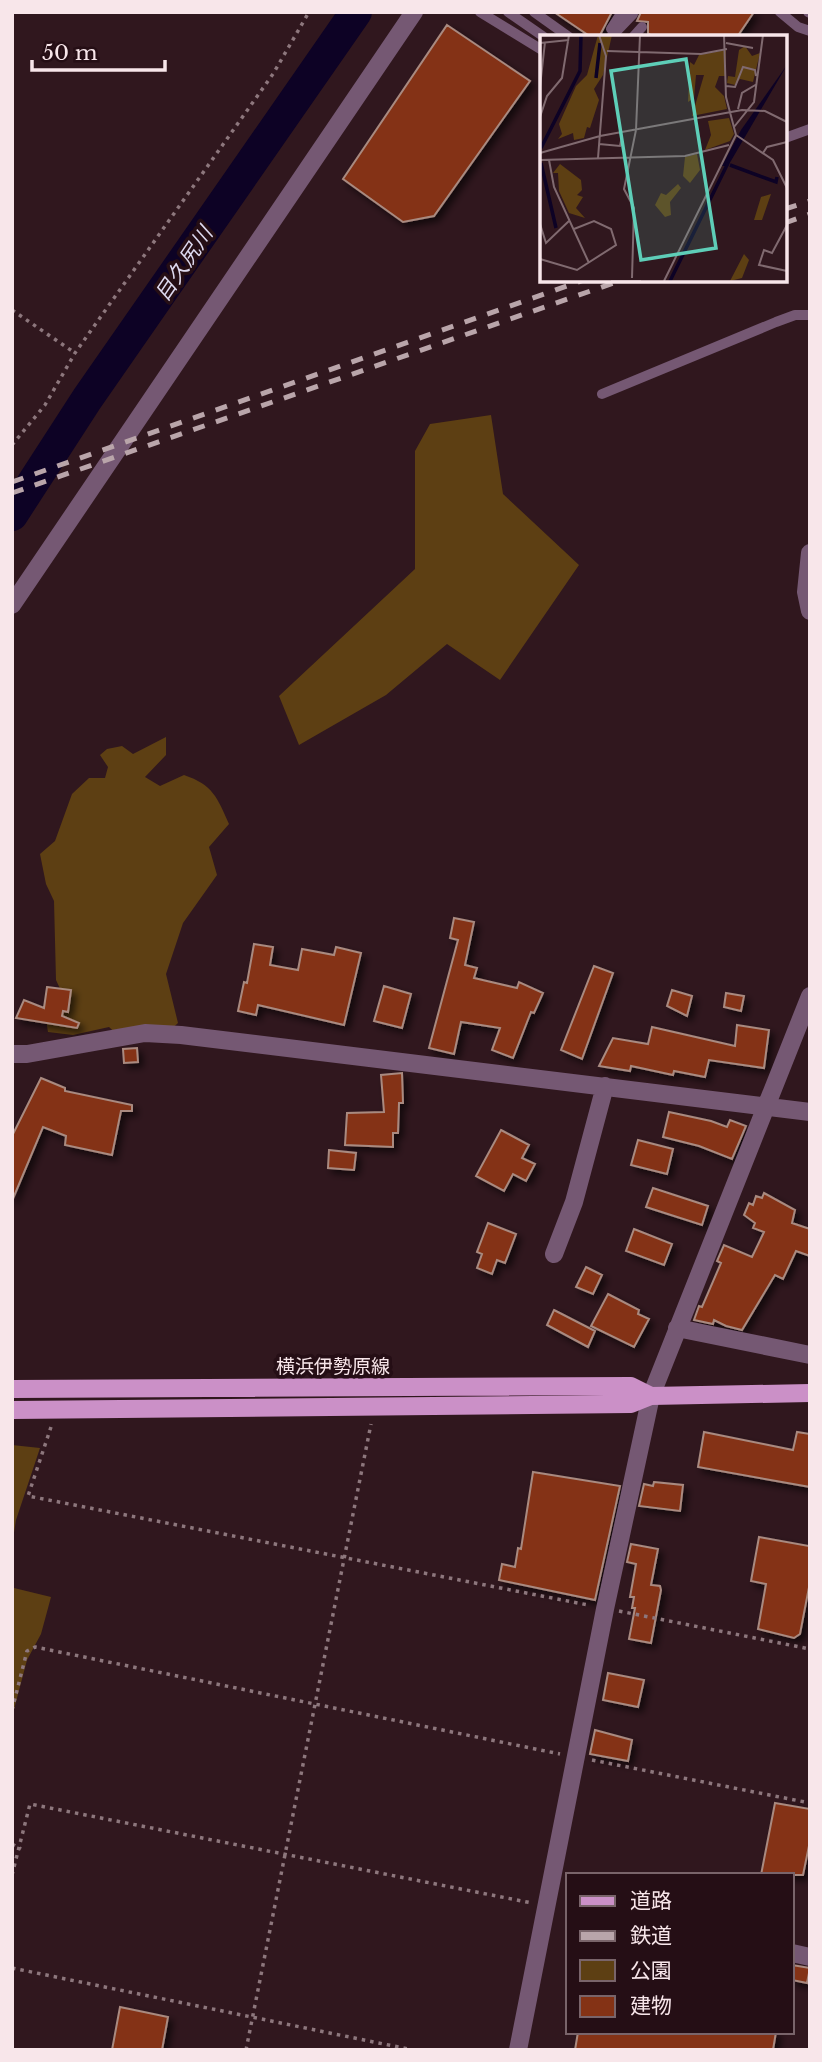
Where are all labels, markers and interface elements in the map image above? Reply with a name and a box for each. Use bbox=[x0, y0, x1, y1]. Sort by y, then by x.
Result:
scale bar bbox=[32, 28, 164, 72]
inset map bbox=[540, 35, 787, 282]
text: 50 m bbox=[42, 40, 98, 66]
water label: 目久尻川 bbox=[150, 220, 219, 306]
street label: 横浜伊勢原線 bbox=[276, 1355, 390, 1378]
legend bbox=[566, 1873, 794, 2034]
text: 道路 bbox=[630, 1888, 672, 1914]
text: 鉄道 bbox=[630, 1923, 672, 1949]
text: 公園 bbox=[630, 1958, 672, 1984]
text: 建物 bbox=[630, 1993, 672, 2019]

